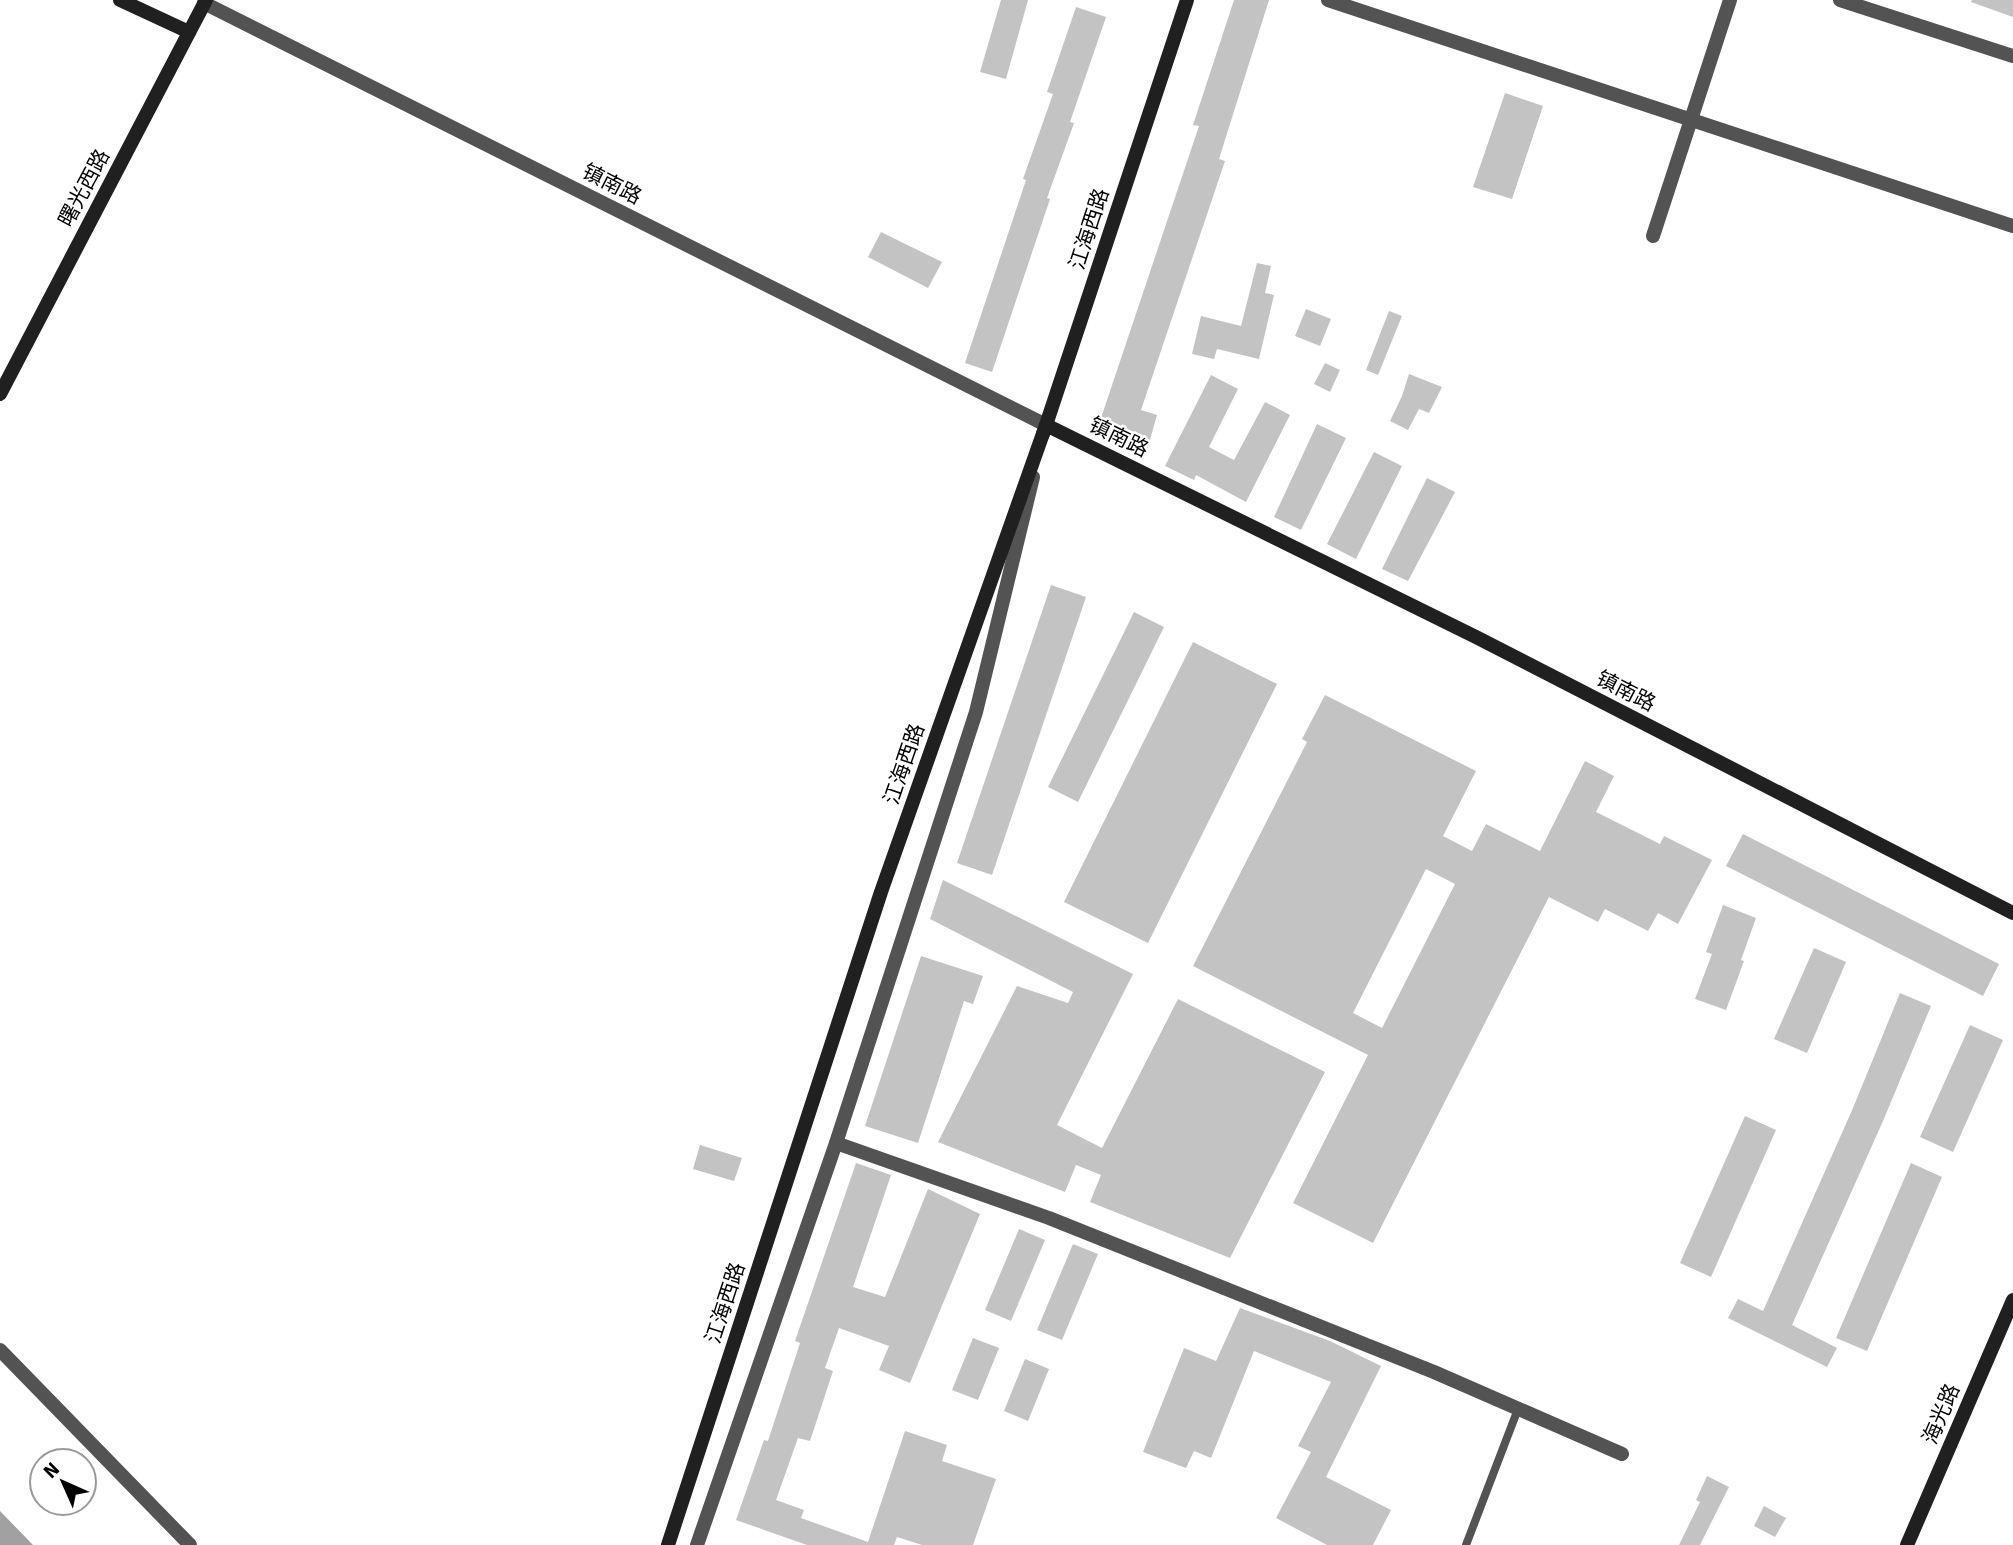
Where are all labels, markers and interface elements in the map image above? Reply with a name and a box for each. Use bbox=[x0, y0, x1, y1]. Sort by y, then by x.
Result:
street label: 曙光西路 bbox=[53, 145, 115, 231]
street label: 镇南路 bbox=[578, 158, 646, 210]
street label: 江海西路 bbox=[1064, 185, 1114, 273]
street label: 镇南路 bbox=[1085, 412, 1153, 462]
street label: 镇南路 bbox=[1592, 665, 1660, 717]
street label: 江海西路 bbox=[878, 720, 930, 808]
street label: 江海西路 bbox=[700, 1259, 750, 1347]
street label: 海光路 bbox=[1917, 1380, 1965, 1448]
north arrow bbox=[28, 1447, 98, 1517]
text: N bbox=[39, 1458, 65, 1484]

